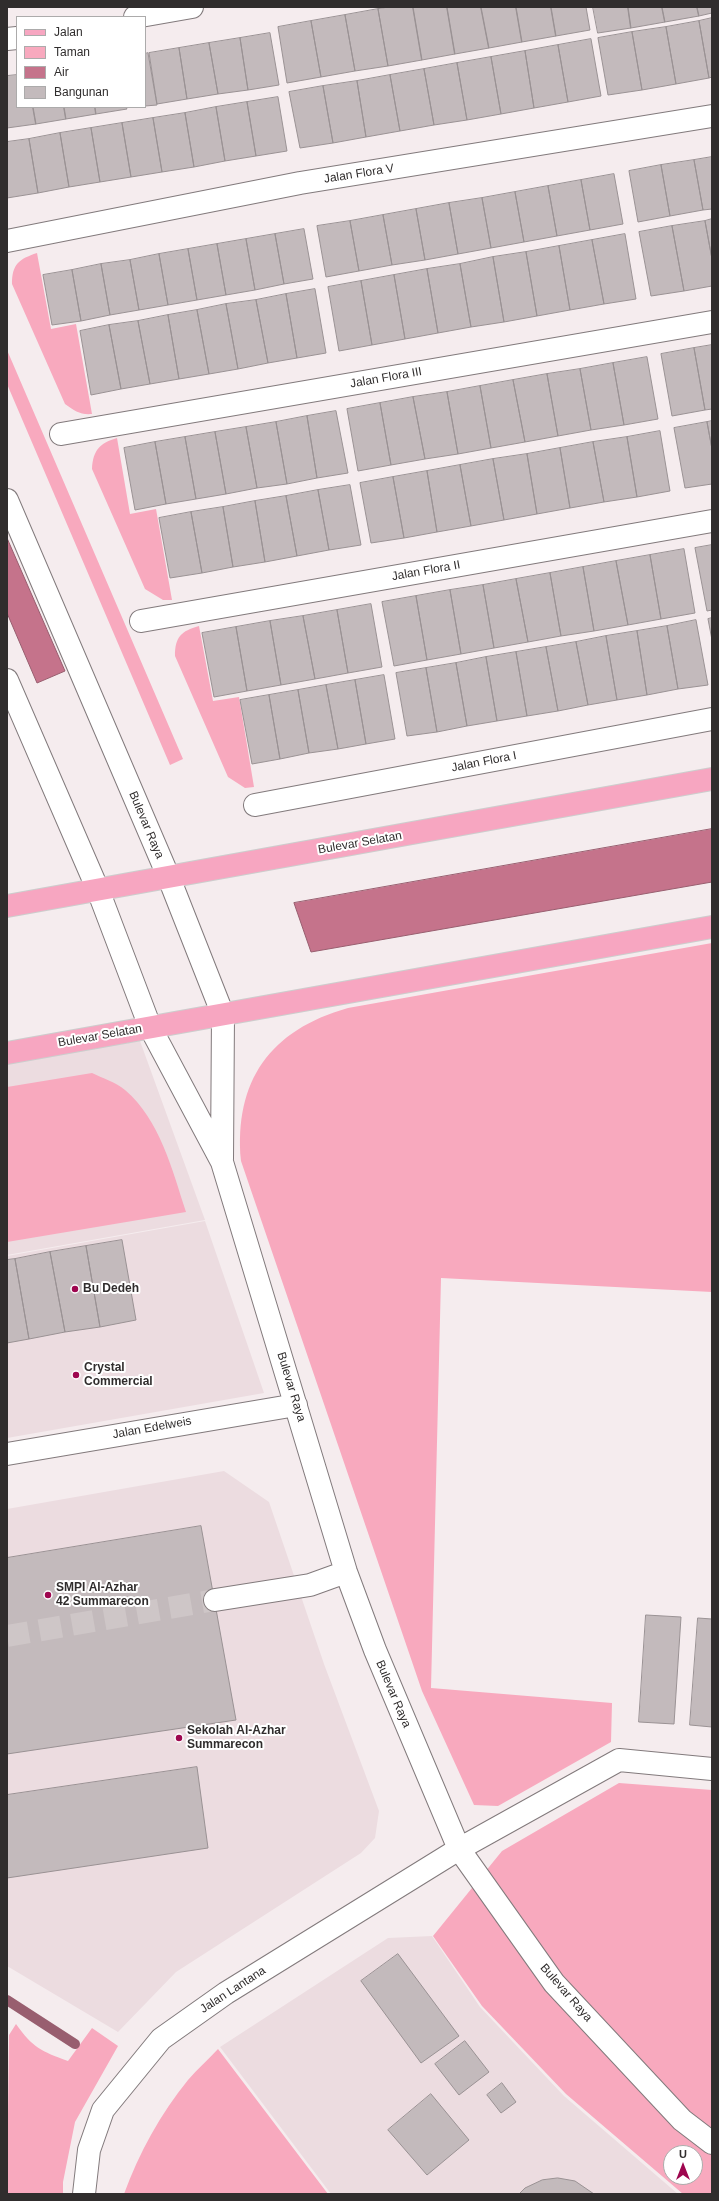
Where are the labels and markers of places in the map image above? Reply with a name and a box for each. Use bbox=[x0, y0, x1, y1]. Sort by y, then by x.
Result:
place label: Bu Dedeh bbox=[83, 1282, 139, 1296]
marker: Bu Dedeh bbox=[70, 1284, 80, 1294]
place label: Crystal Commercial bbox=[84, 1361, 153, 1389]
marker: Crystal Commercial bbox=[71, 1370, 81, 1380]
place label: SMPI Al-Azhar 42 Summarecon bbox=[56, 1581, 149, 1609]
marker: SMPI Al-Azhar 42 Summarecon bbox=[43, 1590, 53, 1600]
place label: Sekolah Al-Azhar Summarecon bbox=[187, 1724, 286, 1752]
marker: Sekolah Al-Azhar Summarecon bbox=[174, 1733, 184, 1743]

